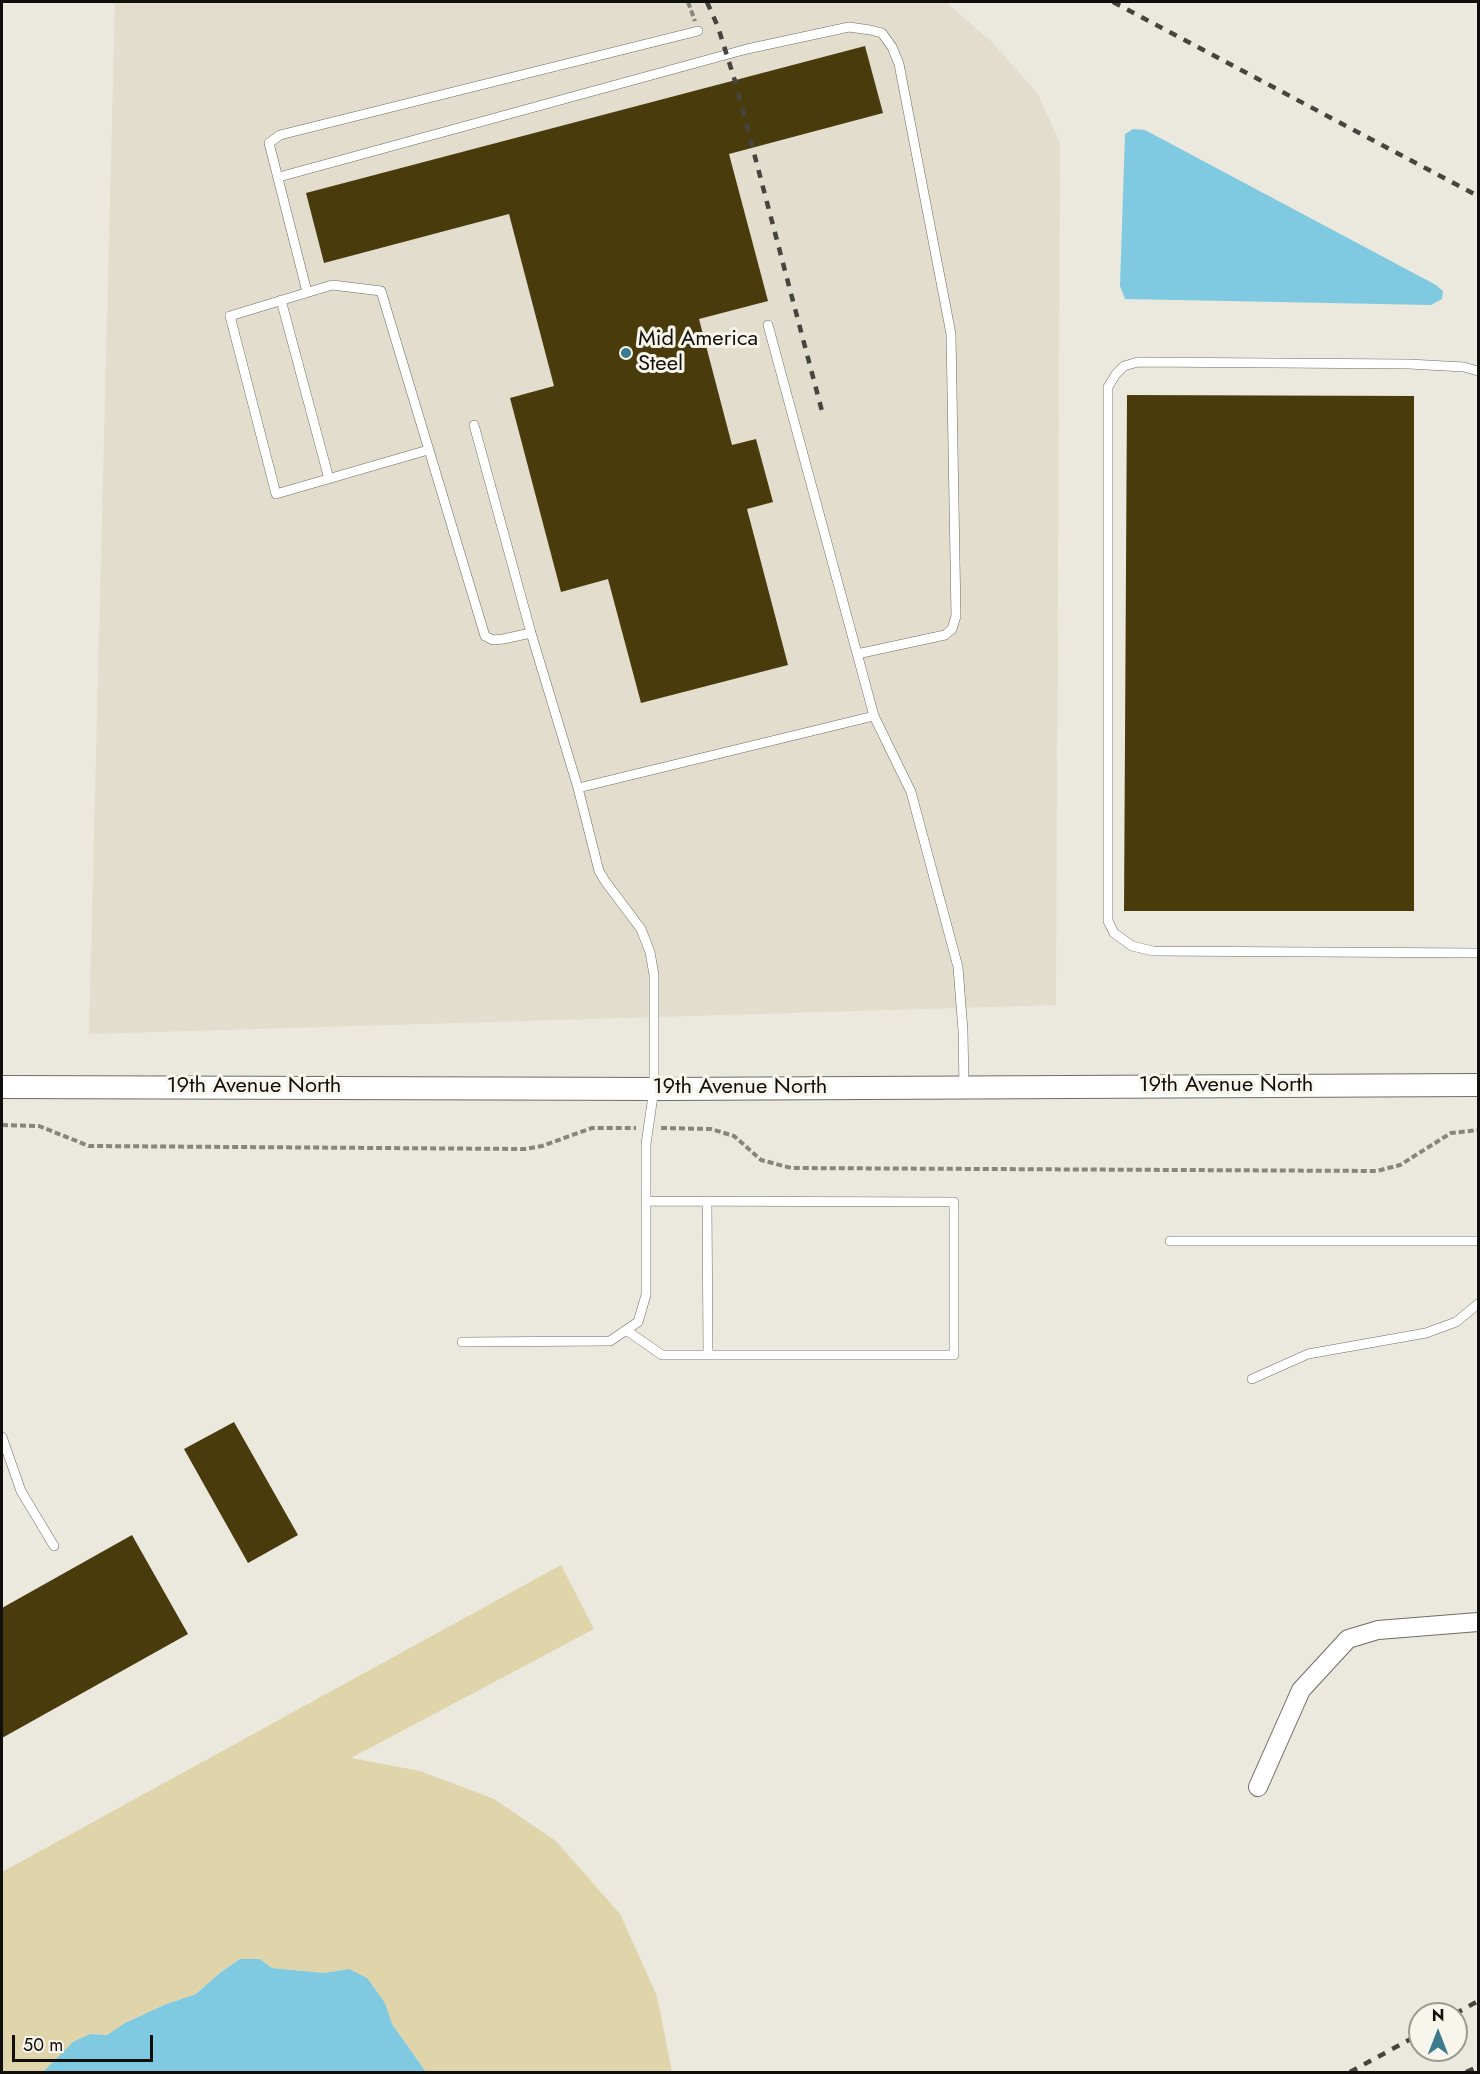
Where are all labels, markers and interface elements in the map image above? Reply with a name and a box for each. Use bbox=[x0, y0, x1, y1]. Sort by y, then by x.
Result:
place label: Mid America Steel bbox=[638, 327, 758, 378]
marker: Mid America Steel bbox=[619, 346, 633, 360]
street label: 19th Avenue North bbox=[1139, 1073, 1313, 1099]
street label: 19th Avenue North bbox=[167, 1074, 341, 1100]
street label: 19th Avenue North bbox=[653, 1075, 827, 1101]
north arrow bbox=[1408, 2002, 1468, 2062]
text: N bbox=[1432, 2004, 1444, 2027]
scale bar bbox=[15, 2023, 156, 2061]
text: 50 m bbox=[23, 2032, 63, 2058]

